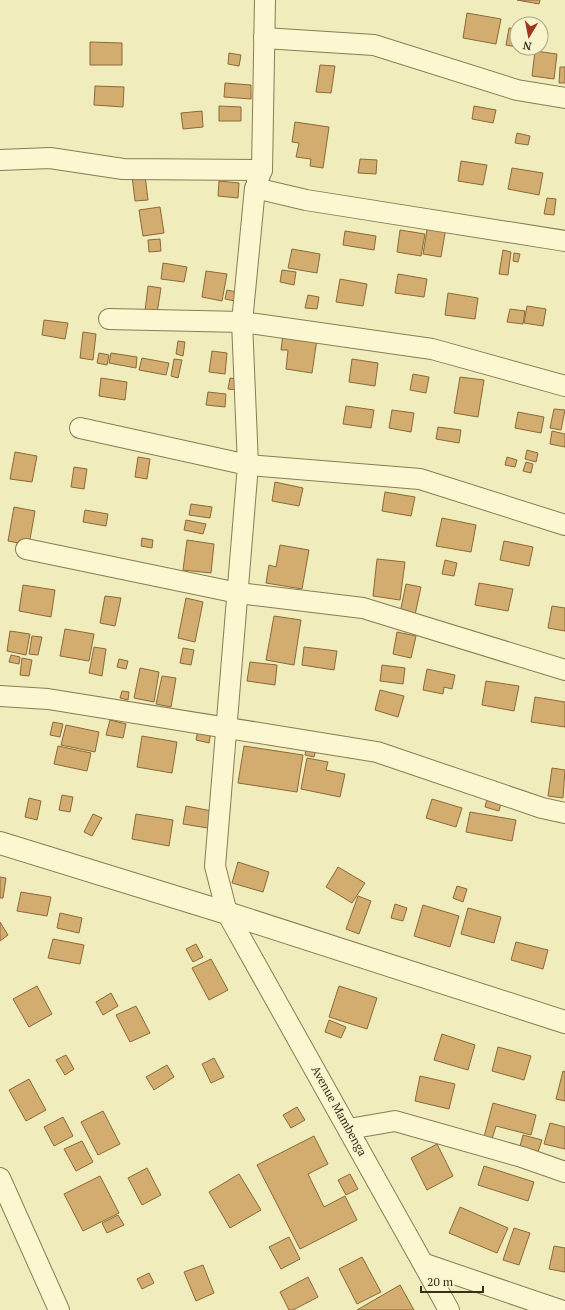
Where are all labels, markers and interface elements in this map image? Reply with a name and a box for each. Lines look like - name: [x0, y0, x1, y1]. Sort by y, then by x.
- north arrow: [509, 16, 549, 56]
- text: N: [521, 38, 533, 53]
- street label: Avenue Mambenga: [308, 1063, 371, 1159]
- scale bar: [421, 1268, 483, 1294]
- text: 20 m: [427, 1274, 454, 1289]

